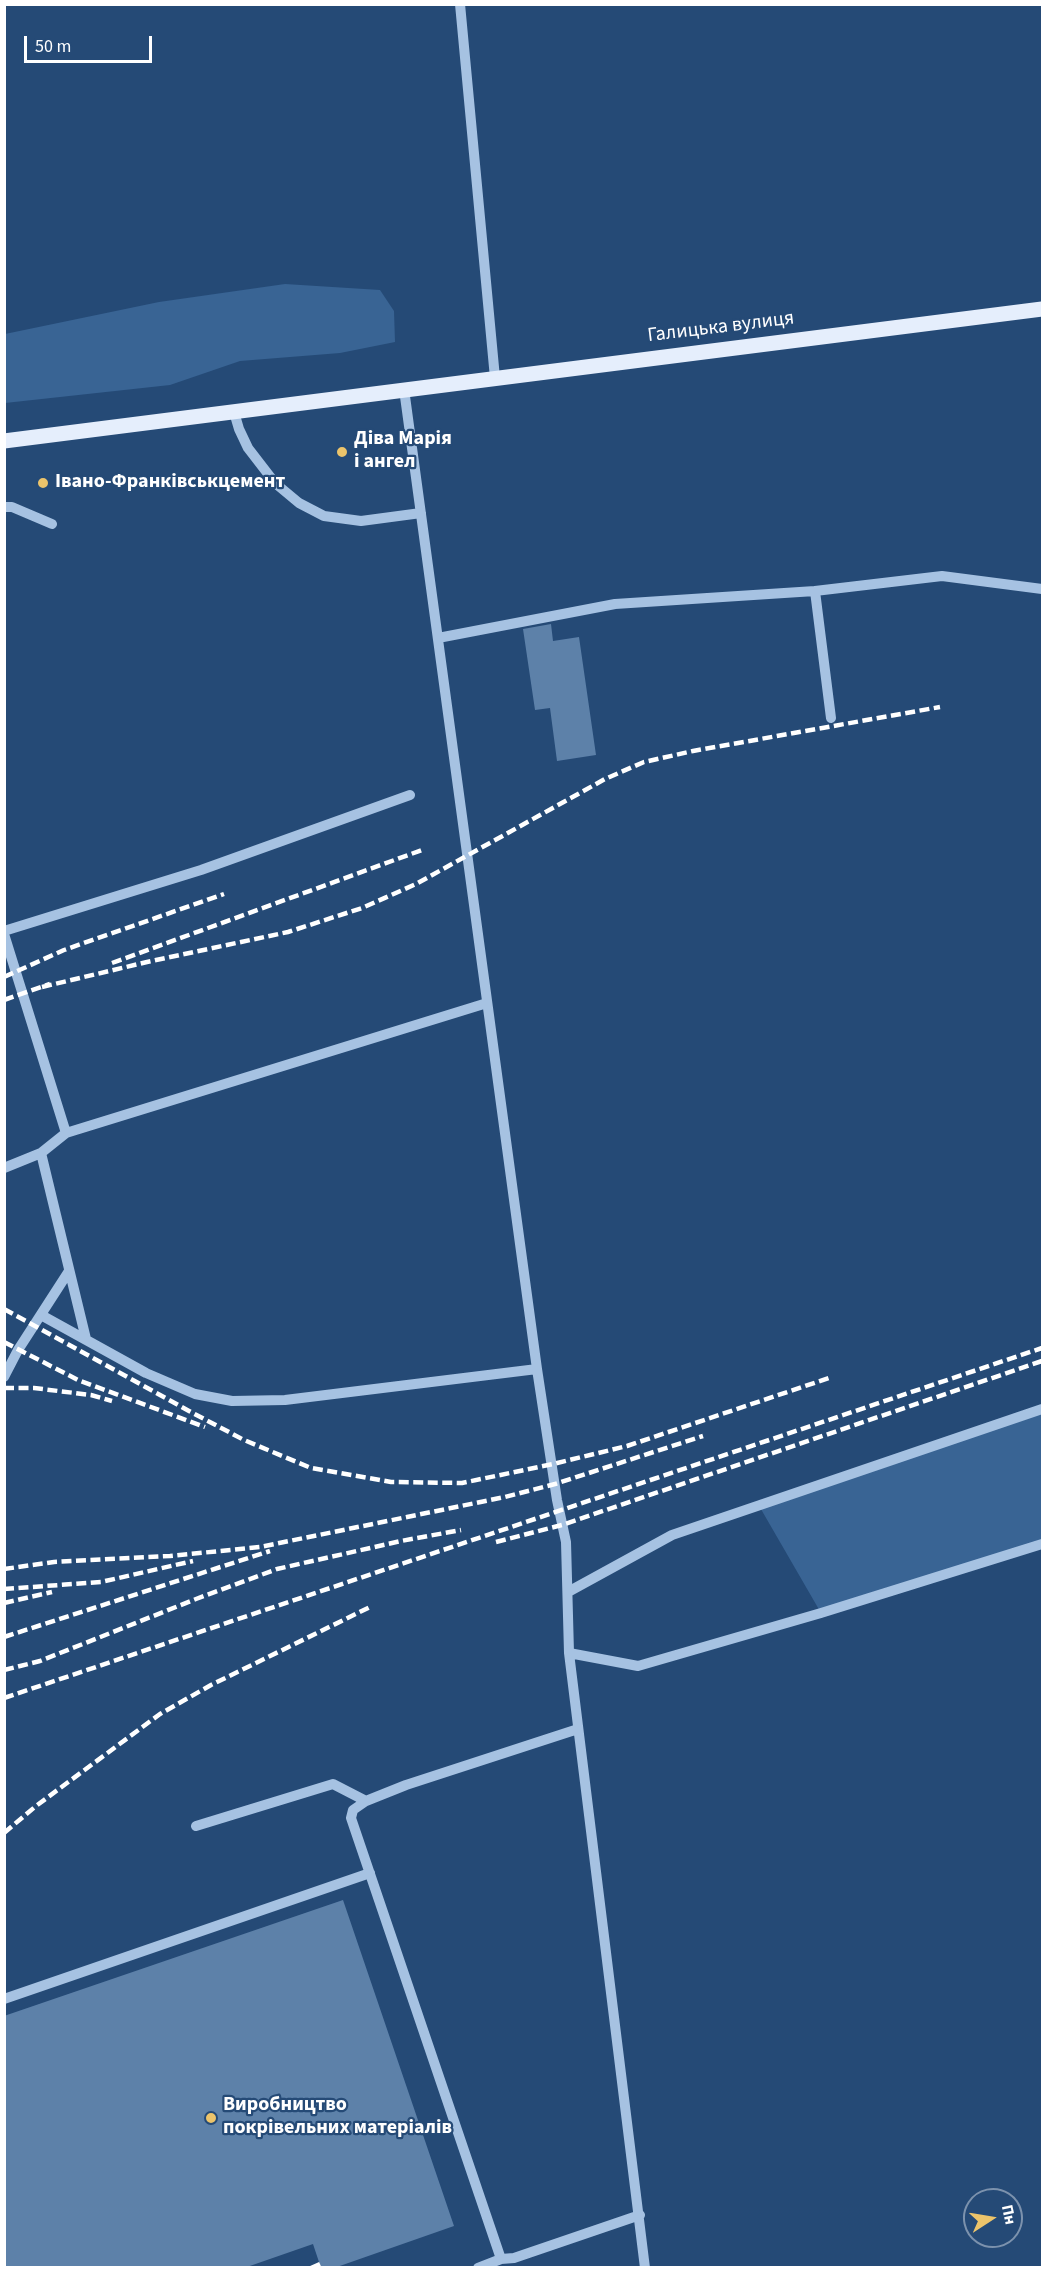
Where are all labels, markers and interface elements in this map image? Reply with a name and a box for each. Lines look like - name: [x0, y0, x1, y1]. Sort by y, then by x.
- scale bar: [27, 24, 154, 62]
- text: 50 m: [35, 34, 71, 59]
- street label: Галицька вулиця: [646, 307, 796, 349]
- place label: Діва Марія і ангел: [354, 428, 452, 475]
- marker: Діва Марія і ангел: [335, 445, 349, 459]
- place label: Івано-Франківськцемент: [55, 471, 285, 495]
- marker: Івано-Франківськцемент: [36, 476, 50, 490]
- place label: Виробництво покрівельних матеріалів: [223, 2094, 452, 2141]
- marker: Виробництво покрівельних матеріалів: [204, 2111, 218, 2125]
- north arrow: [963, 2188, 1023, 2248]
- text: Пн: [996, 2203, 1021, 2227]

